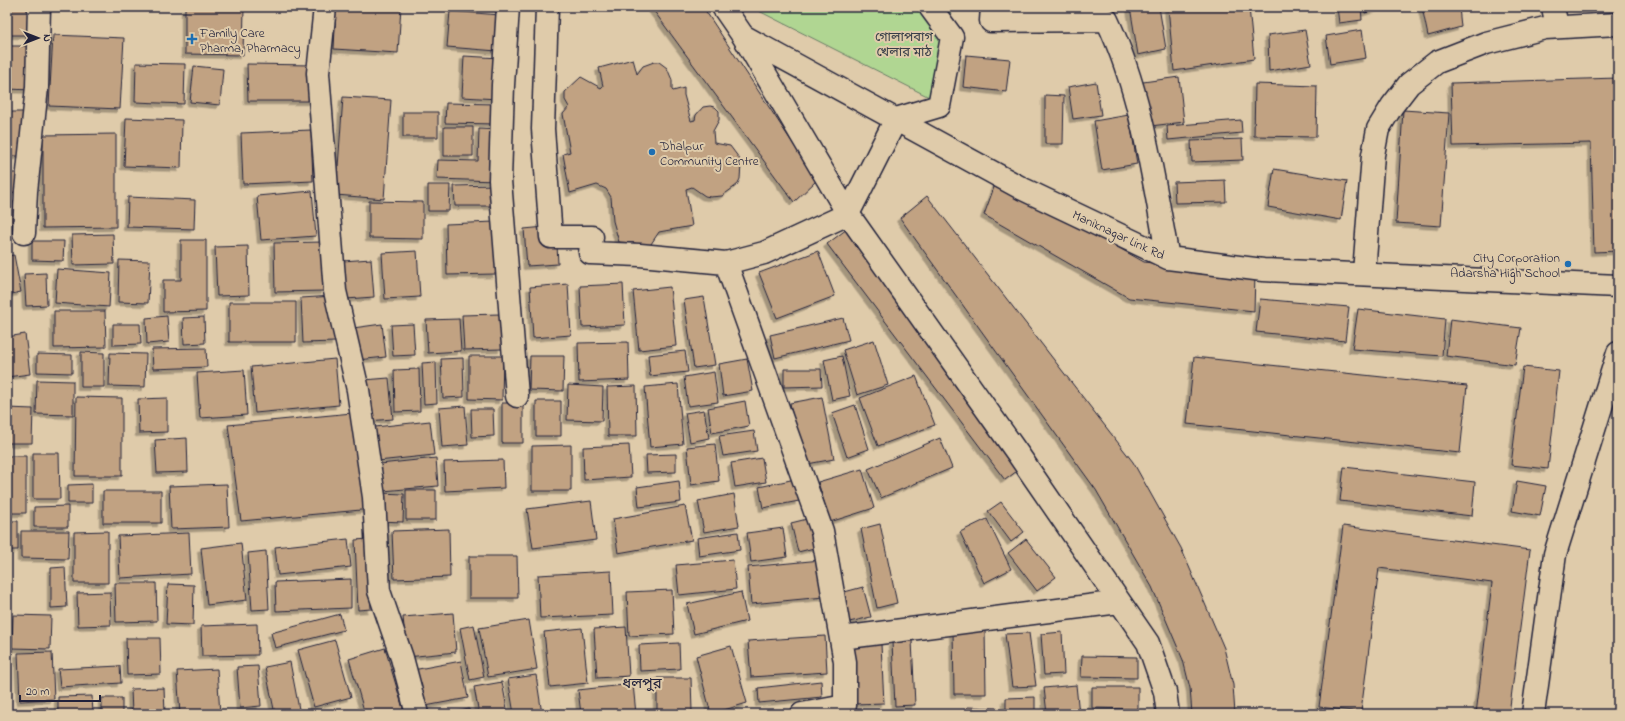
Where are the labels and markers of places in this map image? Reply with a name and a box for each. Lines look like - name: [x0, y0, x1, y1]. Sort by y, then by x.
- place label: Family Care Pharma, Pharmacy: [199, 24, 301, 59]
- marker: Family Care Pharma, Pharmacy: [187, 34, 197, 44]
- place label: Dhalpur Community Centre: [659, 137, 759, 172]
- marker: Dhalpur Community Centre: [647, 147, 657, 157]
- place label: City Corporation Adarsha High School: [1450, 249, 1560, 284]
- marker: City Corporation Adarsha High School: [1563, 259, 1573, 269]

